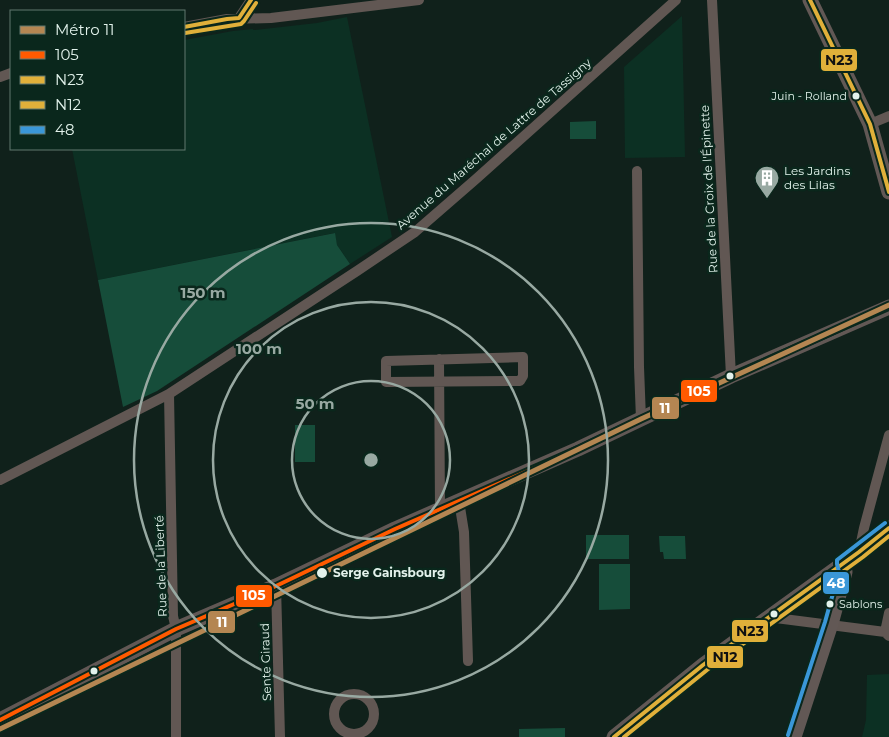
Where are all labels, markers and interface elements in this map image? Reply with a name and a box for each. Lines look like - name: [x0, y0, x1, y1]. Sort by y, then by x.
- legend: [10, 10, 185, 150]
- text: Métro 11: [55, 20, 114, 39]
- text: 105: [55, 45, 79, 64]
- line badge: N23: [820, 48, 858, 72]
- text: N23: [825, 51, 853, 69]
- street label: Avenue du Maréchal de Lattre de Tassigny: [393, 54, 595, 232]
- text: N23: [55, 70, 84, 89]
- place label: Juin - Rolland: [771, 89, 847, 103]
- marker: Juin - Rolland: [851, 91, 861, 101]
- text: N12: [55, 95, 81, 114]
- street label: Rue de la Croix de l'Épinette: [697, 105, 720, 273]
- text: 48: [55, 120, 75, 139]
- place label: Les Jardins des Lilas: [784, 163, 850, 192]
- building icon: Les Jardins des Lilas: [754, 165, 780, 199]
- text: 150 m: [181, 283, 225, 302]
- text: 100 m: [236, 339, 282, 358]
- unlabelled marker: [725, 371, 735, 381]
- line badge: 105: [680, 379, 718, 403]
- text: 105: [687, 382, 711, 400]
- text: 50 m: [295, 394, 335, 413]
- line badge: 11: [651, 396, 680, 420]
- text: 11: [660, 399, 670, 417]
- centre of rings: [362, 451, 380, 469]
- street label: Rue de la Liberté: [151, 515, 170, 617]
- place label: Serge Gainsbourg: [333, 565, 445, 580]
- marker: Serge Gainsbourg: [315, 566, 329, 580]
- line badge: 48: [822, 571, 850, 595]
- text: 48: [826, 574, 846, 592]
- line badge: 105: [235, 584, 273, 608]
- text: 105: [242, 586, 266, 604]
- place label: Sablons: [839, 597, 883, 611]
- marker: Sablons: [825, 599, 835, 609]
- unlabelled marker: [769, 609, 779, 619]
- line badge: 11: [207, 610, 236, 634]
- text: 11: [217, 613, 227, 631]
- line badge: N23: [731, 619, 769, 643]
- text: N23: [736, 622, 764, 640]
- street label: Sente Giraud: [257, 623, 274, 701]
- line badge: N12: [706, 645, 744, 669]
- text: N12: [712, 648, 738, 666]
- unlabelled marker: [89, 666, 99, 676]

